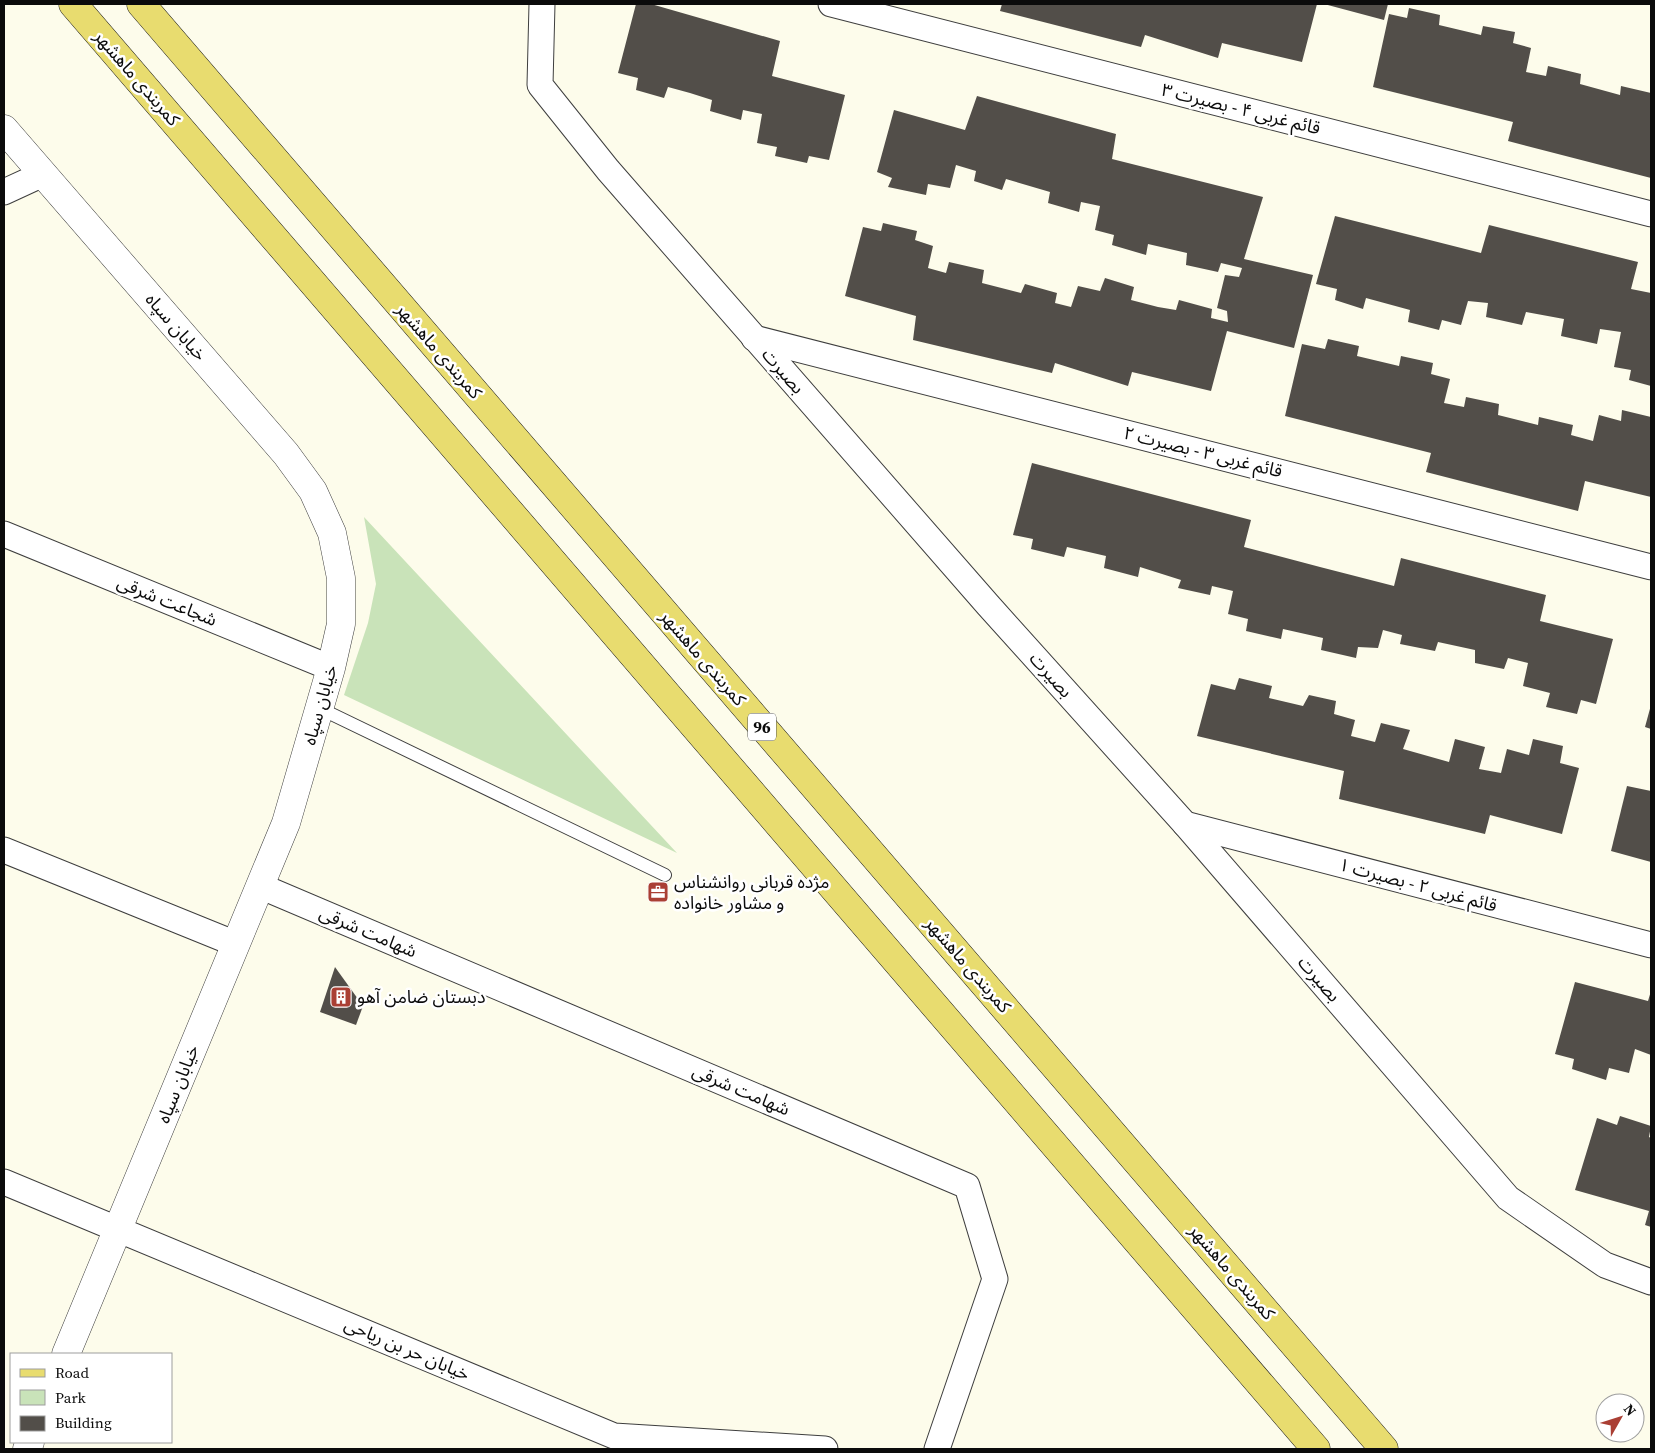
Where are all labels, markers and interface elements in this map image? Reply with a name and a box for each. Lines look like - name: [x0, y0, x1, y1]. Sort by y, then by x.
- street label: کمربندی ماهشهر: [88, 24, 186, 131]
- street label: قائم غربی ۴ - بصیرت ۳: [1159, 77, 1323, 141]
- street label: خیابان سپاه: [140, 287, 213, 366]
- street label: کمربندی ماهشهر: [390, 297, 488, 404]
- street label: بصیرت: [756, 342, 810, 399]
- street label: قائم غربی ۳ - بصیرت ۲: [1121, 420, 1285, 484]
- street label: شجاعت شرقی: [113, 569, 221, 632]
- street label: کمربندی ماهشهر: [654, 604, 752, 711]
- street label: بصیرت: [1024, 646, 1079, 703]
- street label: خیابان سپاه: [296, 662, 343, 748]
- road number: 96: [748, 714, 776, 740]
- street label: قائم غربی ۲ - بصیرت ۱: [1336, 851, 1500, 919]
- place label: مژده قربانی روانشناس و مشاور خانواده: [674, 869, 829, 915]
- office icon: مژده قربانی روانشناس و مشاور خانواده: [646, 880, 670, 904]
- street label: شهامت شرقی: [316, 900, 421, 963]
- street label: کمربندی ماهشهر: [919, 911, 1017, 1018]
- street label: بصیرت: [1292, 950, 1346, 1007]
- place label: دبستان ضامن آهو: [357, 984, 486, 1009]
- building icon: دبستان ضامن آهو: [329, 985, 353, 1009]
- street label: خیابان سپاه: [150, 1041, 205, 1127]
- street label: شهامت شرقی: [689, 1058, 794, 1121]
- street label: کمربندی ماهشهر: [1183, 1218, 1281, 1325]
- street label: خیابان حر بن ریاحی: [341, 1311, 474, 1386]
- legend: [10, 1353, 172, 1443]
- text: Road: [55, 1362, 89, 1383]
- text: Park: [55, 1387, 87, 1408]
- north arrow: [1595, 1393, 1645, 1443]
- text: N: [1619, 1400, 1641, 1420]
- text: Building: [55, 1412, 112, 1433]

